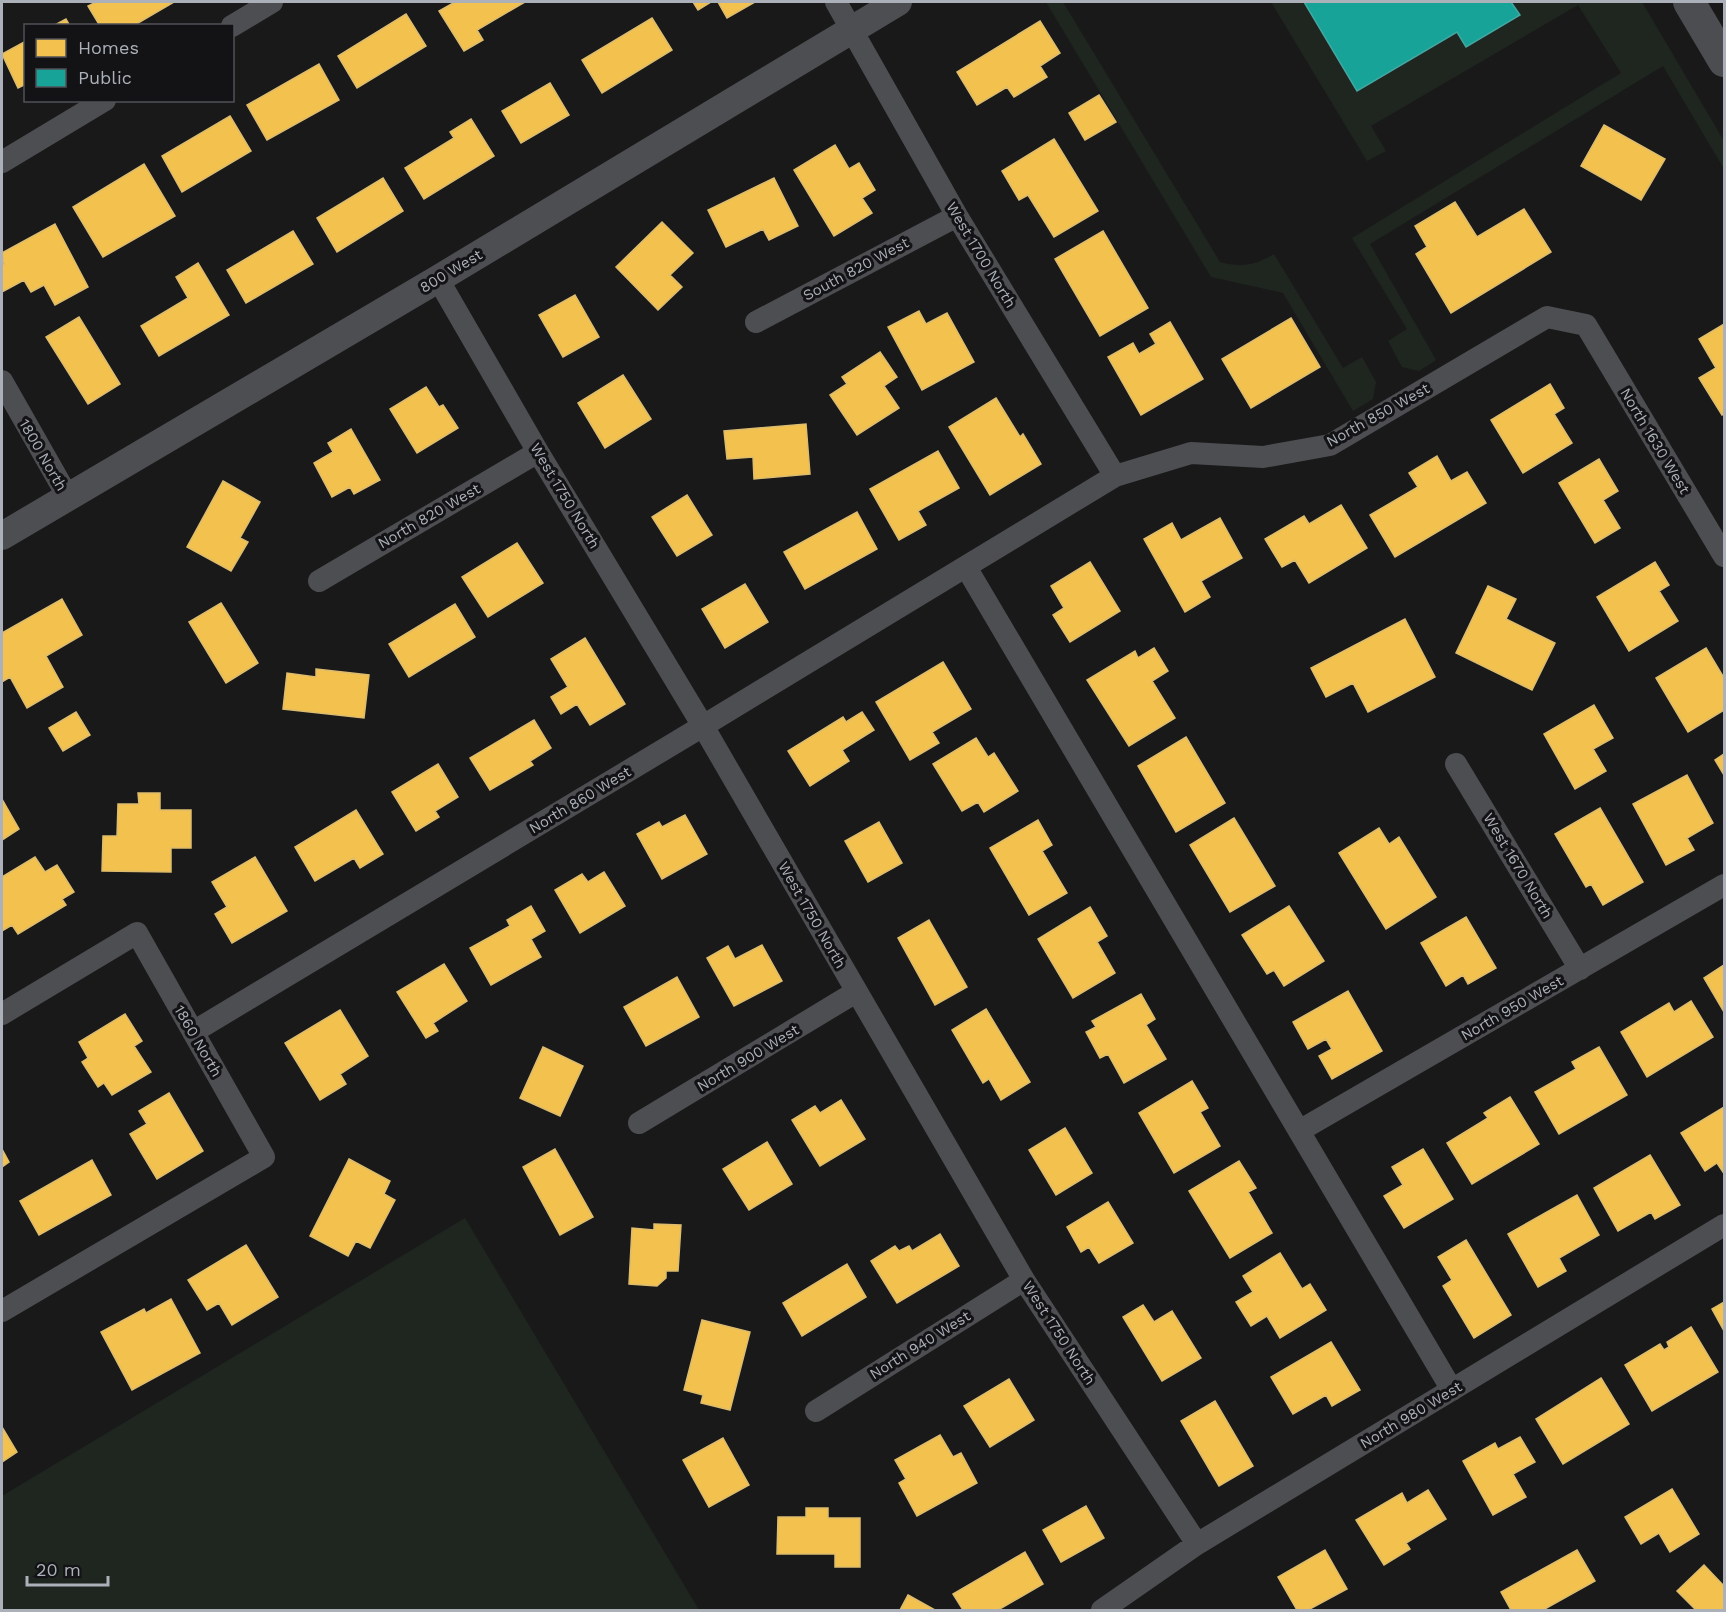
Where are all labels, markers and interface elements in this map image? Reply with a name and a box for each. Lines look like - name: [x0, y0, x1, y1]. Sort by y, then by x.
- legend: [24, 24, 234, 102]
- text: Homes: [78, 37, 139, 58]
- text: Public: [78, 67, 132, 88]
- street label: West 1700 North: [942, 199, 1020, 311]
- street label: South 820 West: [800, 233, 913, 305]
- street label: 800 West: [417, 245, 486, 297]
- street label: North 850 West: [1323, 379, 1433, 451]
- street label: North 1630 West: [1616, 385, 1694, 498]
- street label: 1800 North: [15, 416, 71, 494]
- street label: West 1750 North: [526, 440, 604, 552]
- street label: North 820 West: [375, 479, 484, 553]
- street label: North 860 West: [526, 762, 635, 837]
- street label: West 1670 North: [1479, 810, 1557, 922]
- street label: West 1750 North: [774, 858, 850, 972]
- street label: North 950 West: [1458, 971, 1567, 1045]
- street label: 1860 North: [170, 1002, 226, 1080]
- street label: North 900 West: [694, 1020, 803, 1096]
- street label: West 1750 North: [1019, 1278, 1099, 1388]
- street label: North 940 West: [866, 1306, 974, 1383]
- street label: North 980 West: [1357, 1377, 1466, 1452]
- scale bar: [27, 1549, 108, 1587]
- text: 20 m: [36, 1559, 81, 1580]

